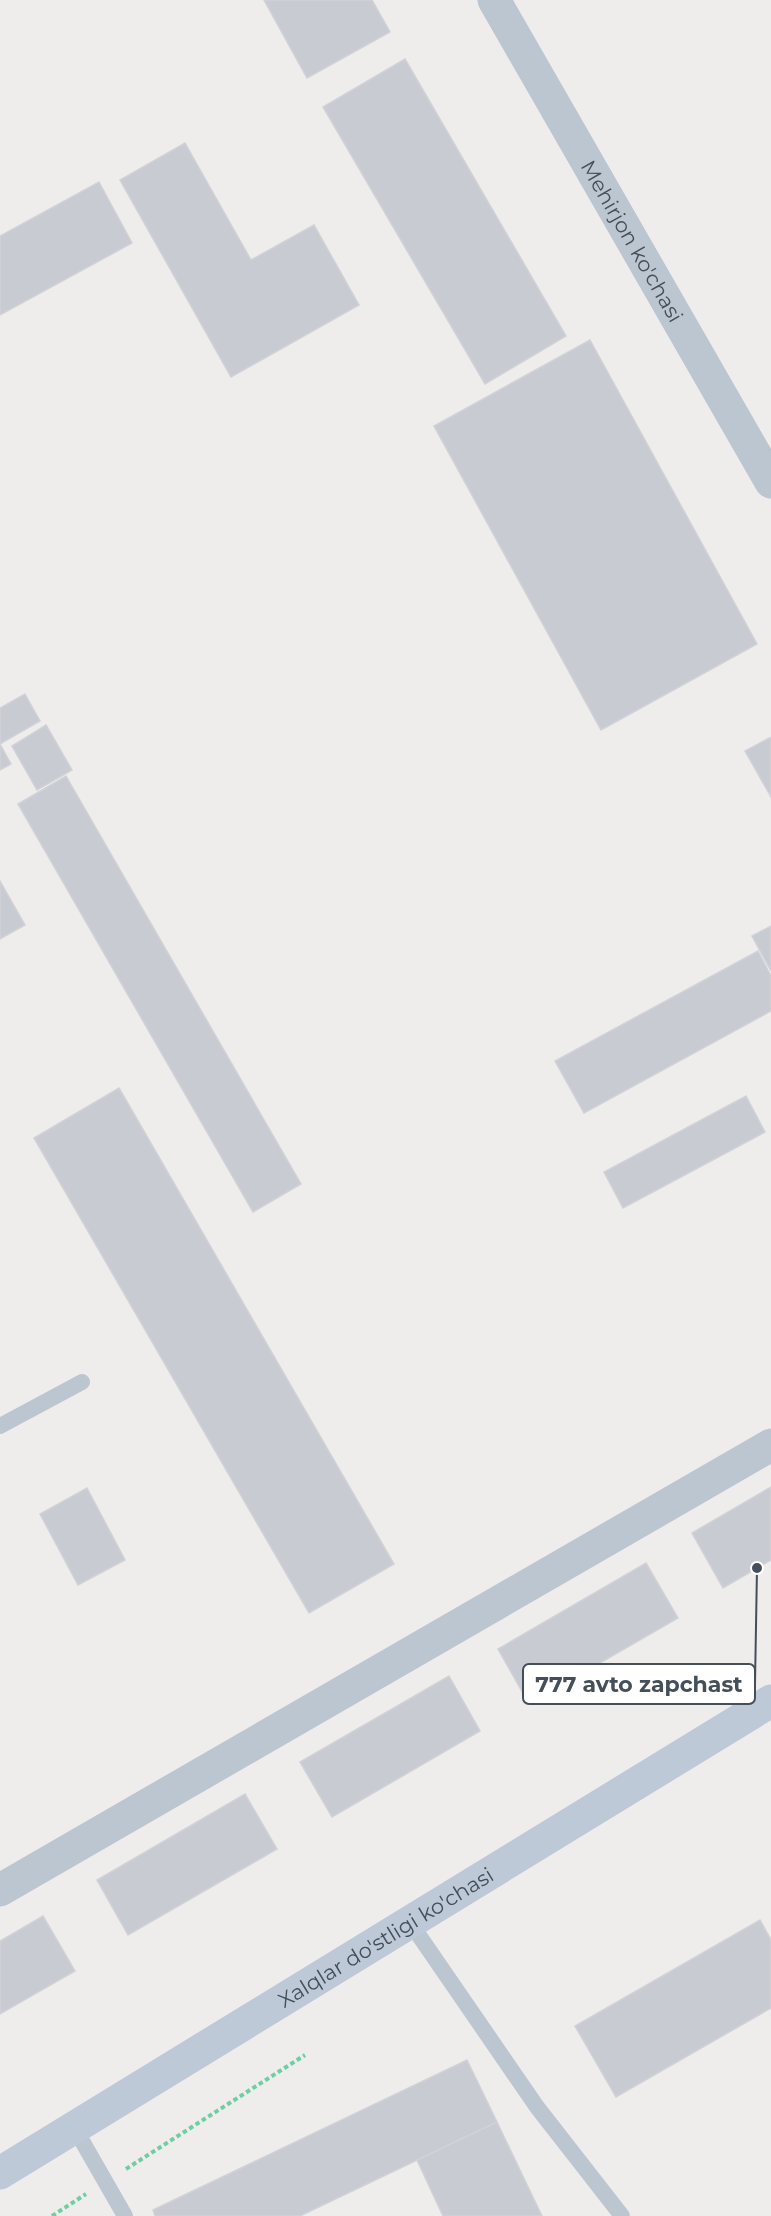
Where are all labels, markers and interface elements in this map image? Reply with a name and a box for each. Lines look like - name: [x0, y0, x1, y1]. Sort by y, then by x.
- street label: Mehirjon ko'chasi: [576, 156, 689, 326]
- callout: 777 avto zapchast: [523, 1664, 755, 1704]
- text: 777 avto zapchast: [535, 1671, 743, 1698]
- street label: Xalqlar do'stligi ko'chasi: [273, 1862, 498, 2012]

